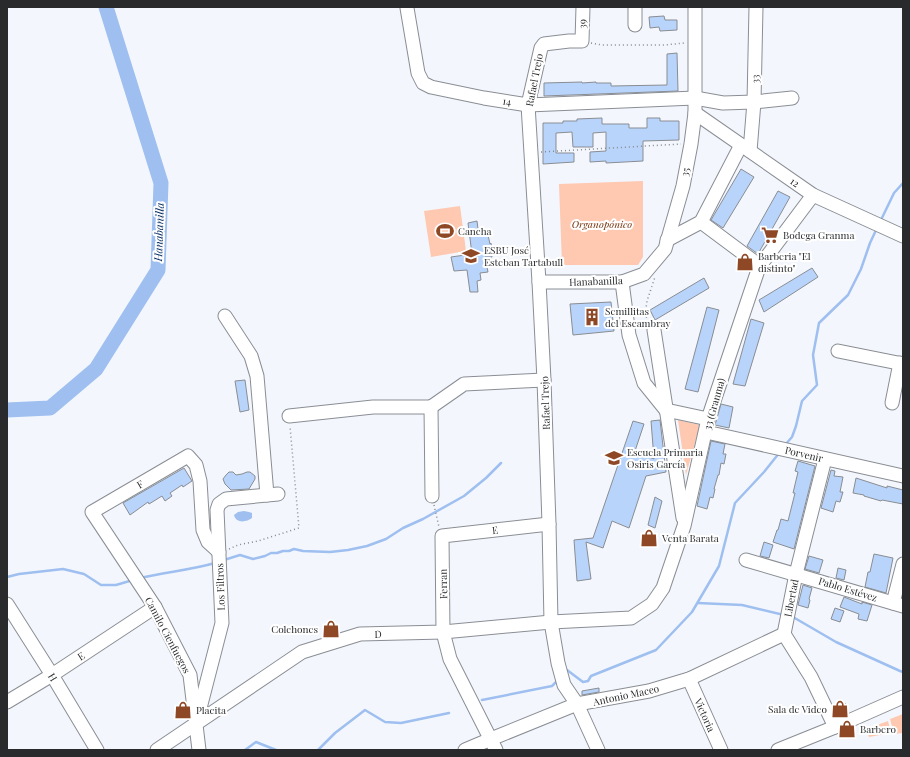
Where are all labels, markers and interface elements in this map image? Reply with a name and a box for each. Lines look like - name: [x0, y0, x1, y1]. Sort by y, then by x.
- street label: 39: [575, 19, 589, 29]
- street label: Rafael Trejo: [522, 52, 546, 108]
- street label: 33: [748, 74, 762, 84]
- street label: 14: [502, 93, 512, 109]
- street label: 35: [677, 166, 693, 178]
- street label: 12: [788, 174, 803, 190]
- water label: Hanabanilla: [150, 202, 167, 263]
- park label: Organopónico: [572, 217, 632, 231]
- sports icon: Cancha: [435, 221, 455, 241]
- place label: Cancha: [458, 224, 492, 238]
- supermarket icon: Bodega Granma: [760, 225, 780, 245]
- place label: Bodega Granma: [783, 228, 854, 242]
- place label: ESBU José Esteban Tartabull: [484, 243, 563, 269]
- school or university icon: ESBU José Esteban Tartabull: [461, 246, 481, 266]
- place label: Barberia "El distinto": [758, 249, 811, 275]
- shop icon: Barberia "El distinto": [735, 252, 755, 272]
- street label: Hanabanilla: [569, 273, 623, 289]
- place label: Semillitas del Escambray: [605, 304, 671, 330]
- building icon: Semillitas del Escambray: [582, 307, 602, 327]
- street label: Rafael Trejo: [537, 375, 553, 430]
- street label: 33 (Granma): [700, 376, 728, 432]
- street label: Porvenir: [783, 443, 825, 465]
- place label: Escuela Primaria Osiris García: [627, 445, 703, 471]
- school or university icon: Escuela Primaria Osiris García: [604, 448, 624, 468]
- street label: F: [134, 476, 146, 491]
- street label: E: [491, 523, 499, 537]
- shop icon: Venta Barata: [639, 528, 659, 548]
- place label: Venta Barata: [661, 531, 719, 545]
- street label: Los Filtros: [212, 563, 228, 611]
- street label: Ferran: [436, 569, 450, 599]
- street label: Pablo Estévez: [817, 573, 879, 605]
- street label: Libertad: [780, 578, 802, 618]
- street label: Camilo Cienfuegos: [142, 594, 194, 676]
- shop icon: Colchones: [321, 619, 341, 639]
- place label: Colchones: [271, 622, 318, 636]
- street label: D: [374, 627, 382, 641]
- street label: E: [75, 648, 87, 664]
- street label: H: [45, 670, 61, 684]
- street label: Antonio Maceo: [591, 681, 661, 709]
- street label: Victoria: [691, 695, 719, 734]
- shop icon: Sala de Video: [830, 699, 850, 719]
- shop icon: Placita: [173, 700, 193, 720]
- place label: Sala de Video: [768, 702, 828, 716]
- place label: Placita: [196, 703, 226, 717]
- shop icon: Barbero: [837, 719, 857, 739]
- place label: Barbero: [860, 722, 896, 736]

